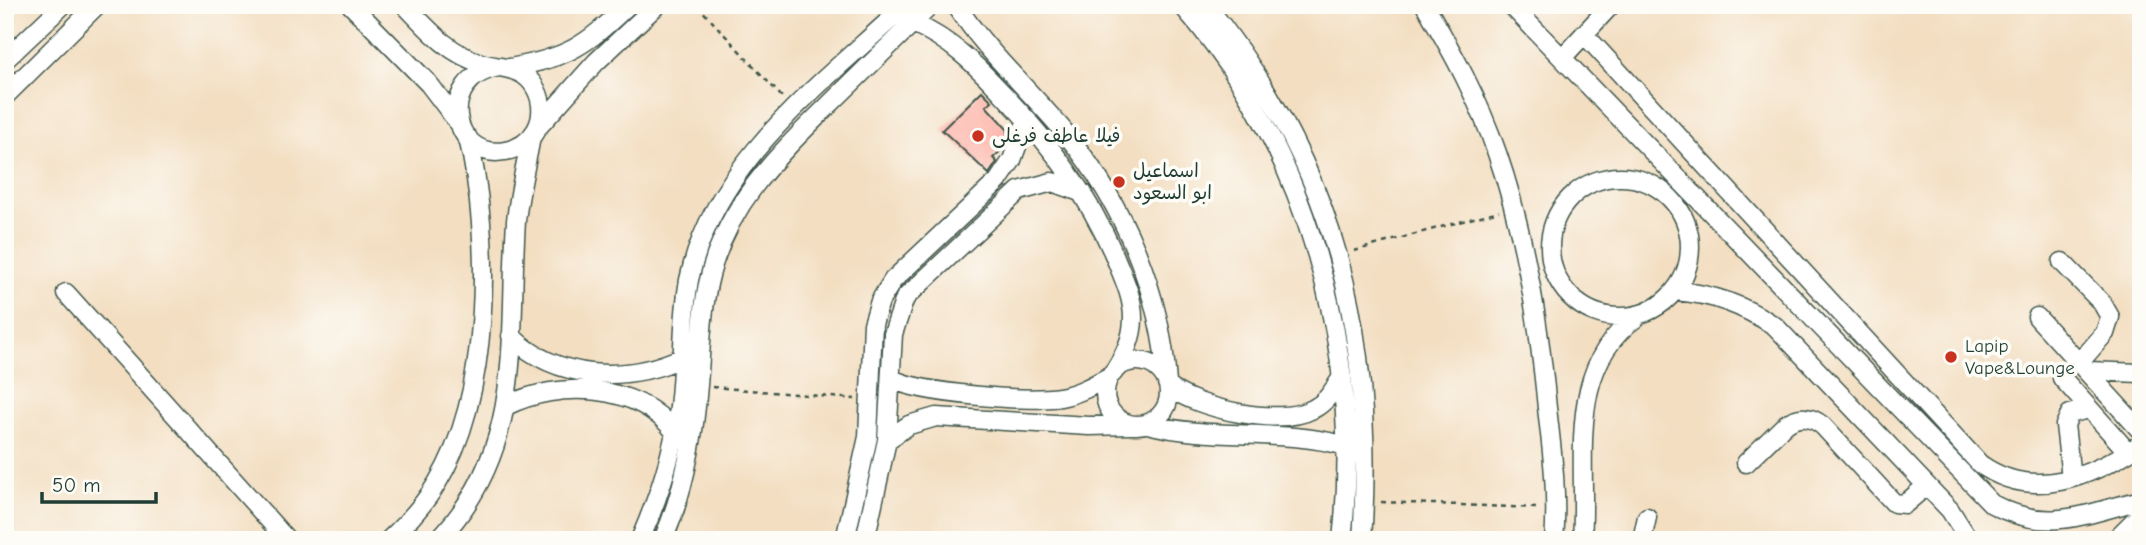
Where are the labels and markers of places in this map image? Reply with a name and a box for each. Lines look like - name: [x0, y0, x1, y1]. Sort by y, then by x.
- place label: فيلا عاطف فرغلى: [992, 125, 1120, 148]
- marker: فيلا عاطف فرغلى: [970, 128, 986, 144]
- place label: اسماعيل ابو السعود: [1133, 160, 1212, 205]
- marker: اسماعيل ابو السعود: [1111, 174, 1127, 190]
- place label: Lapip Vape&Lounge: [1965, 335, 2075, 379]
- marker: Lapip Vape&Lounge: [1943, 349, 1959, 365]

